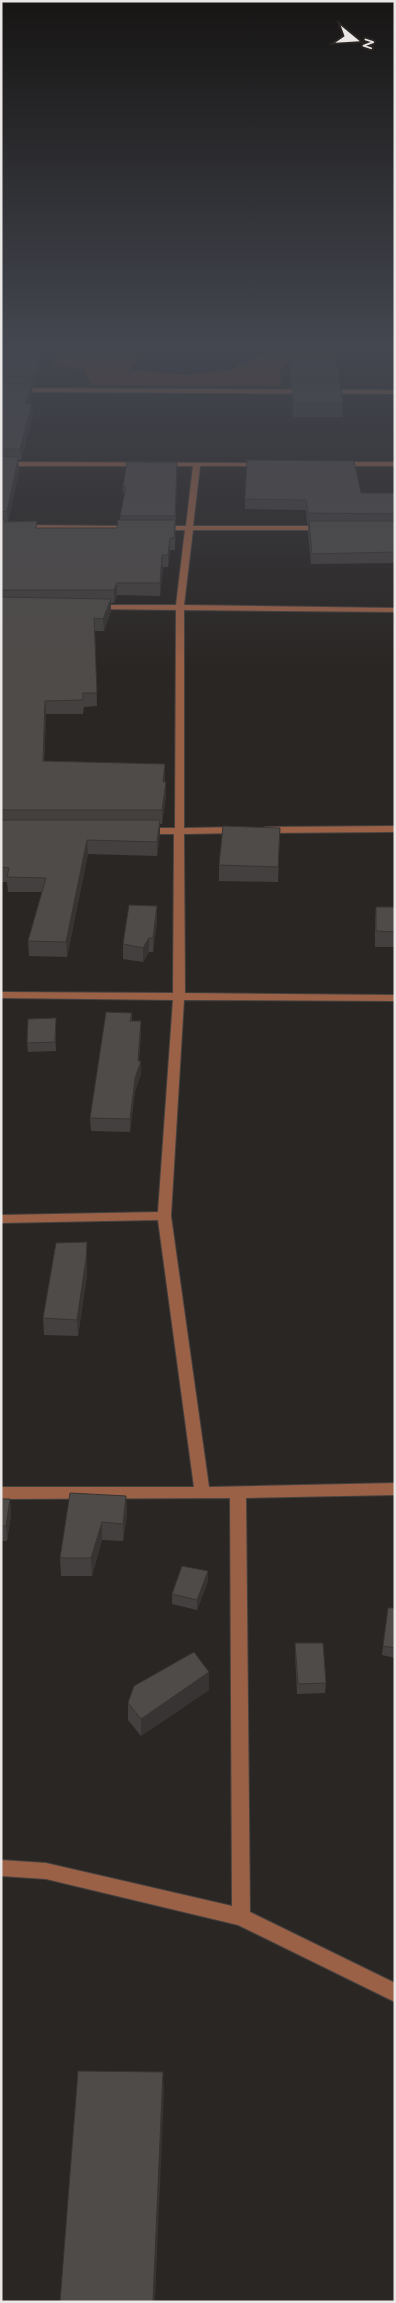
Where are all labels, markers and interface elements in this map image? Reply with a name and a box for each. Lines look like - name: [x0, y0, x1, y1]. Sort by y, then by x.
- north arrow: [331, 15, 381, 65]
- text: N: [358, 36, 379, 52]

